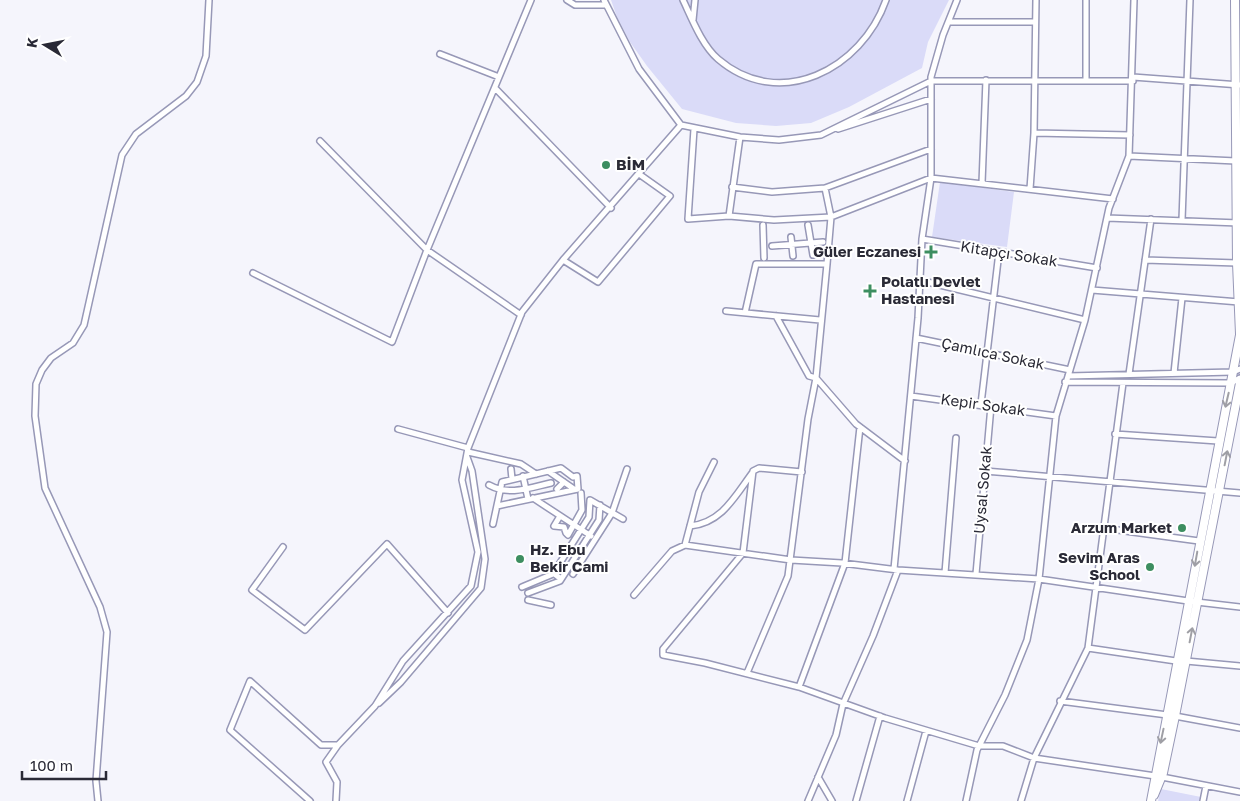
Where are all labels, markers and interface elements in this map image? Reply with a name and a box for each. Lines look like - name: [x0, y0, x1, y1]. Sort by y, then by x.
- north arrow: [20, 20, 70, 70]
- text: K: [22, 36, 41, 49]
- place label: BİM: [616, 155, 645, 173]
- marker: BİM: [600, 159, 612, 171]
- street label: Kitapçı Sokak: [959, 236, 1059, 270]
- place label: Güler Eczanesi: [813, 242, 921, 260]
- marker: Güler Eczanesi: [925, 246, 937, 258]
- place label: Polatlı Devlet Hastanesi: [881, 272, 981, 307]
- marker: Polatlı Devlet Hastanesi: [863, 284, 877, 298]
- street label: Çamlıca Sokak: [940, 333, 1047, 373]
- street label: Kepir Sokak: [940, 389, 1027, 419]
- one-way arrow: [1222, 391, 1231, 407]
- street label: Uysal Sokak: [969, 445, 995, 535]
- one-way arrow: [1222, 451, 1231, 467]
- place label: Arzum Market: [1071, 518, 1172, 536]
- marker: Arzum Market: [1176, 522, 1188, 534]
- place label: Hz. Ebu Bekir Cami: [530, 540, 608, 575]
- place label: Sevim Aras School: [1058, 548, 1140, 583]
- one-way arrow: [1191, 551, 1200, 567]
- marker: Hz. Ebu Bekir Cami: [514, 553, 526, 565]
- marker: Sevim Aras School: [1144, 561, 1156, 573]
- one-way arrow: [1186, 627, 1196, 643]
- one-way arrow: [1157, 728, 1167, 744]
- scale bar: [22, 748, 106, 780]
- text: 100 m: [30, 756, 73, 774]

